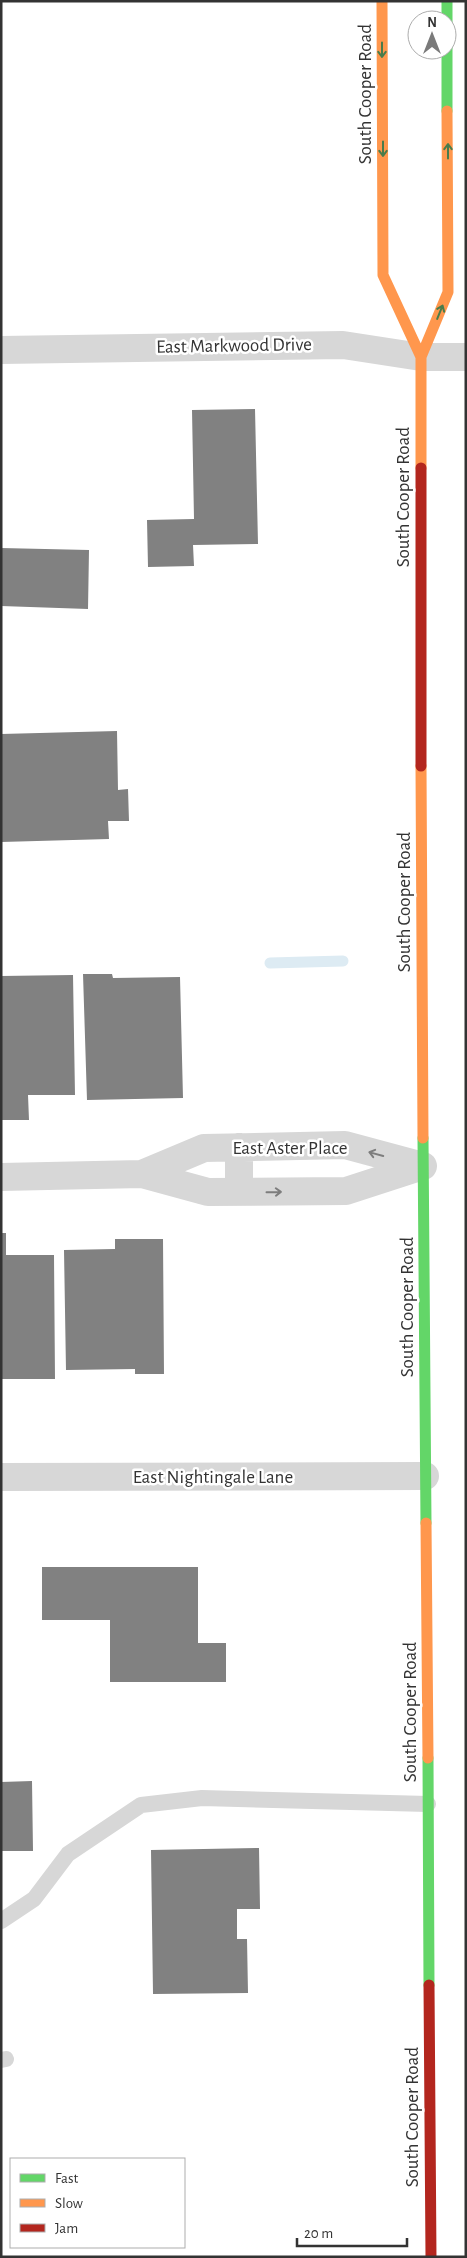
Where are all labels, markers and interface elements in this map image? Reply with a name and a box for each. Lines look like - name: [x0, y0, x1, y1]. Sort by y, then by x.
- north arrow: [407, 10, 457, 60]
- text: N: [427, 16, 437, 30]
- street label: South Cooper Road: [356, 24, 375, 164]
- one-way arrow: [377, 42, 387, 58]
- one-way arrow: [378, 140, 388, 156]
- one-way arrow: [443, 143, 452, 159]
- one-way arrow: [435, 305, 445, 320]
- street label: East Markwood Drive: [156, 335, 312, 357]
- street label: South Cooper Road: [394, 427, 413, 567]
- street label: South Cooper Road: [395, 832, 414, 972]
- street label: East Aster Place: [232, 1139, 348, 1158]
- one-way arrow: [369, 1148, 385, 1158]
- one-way arrow: [266, 1187, 282, 1196]
- street label: South Cooper Road: [398, 1237, 417, 1377]
- street label: East Nightingale Lane: [133, 1468, 293, 1487]
- street label: South Cooper Road: [401, 1642, 420, 1782]
- street label: South Cooper Road: [403, 2047, 422, 2187]
- legend: [10, 2158, 185, 2248]
- text: Fast: [55, 2171, 79, 2186]
- text: Slow: [55, 2196, 83, 2211]
- scale bar: [297, 2216, 407, 2248]
- text: Jam: [55, 2221, 78, 2236]
- text: 20 m: [304, 2226, 333, 2241]

